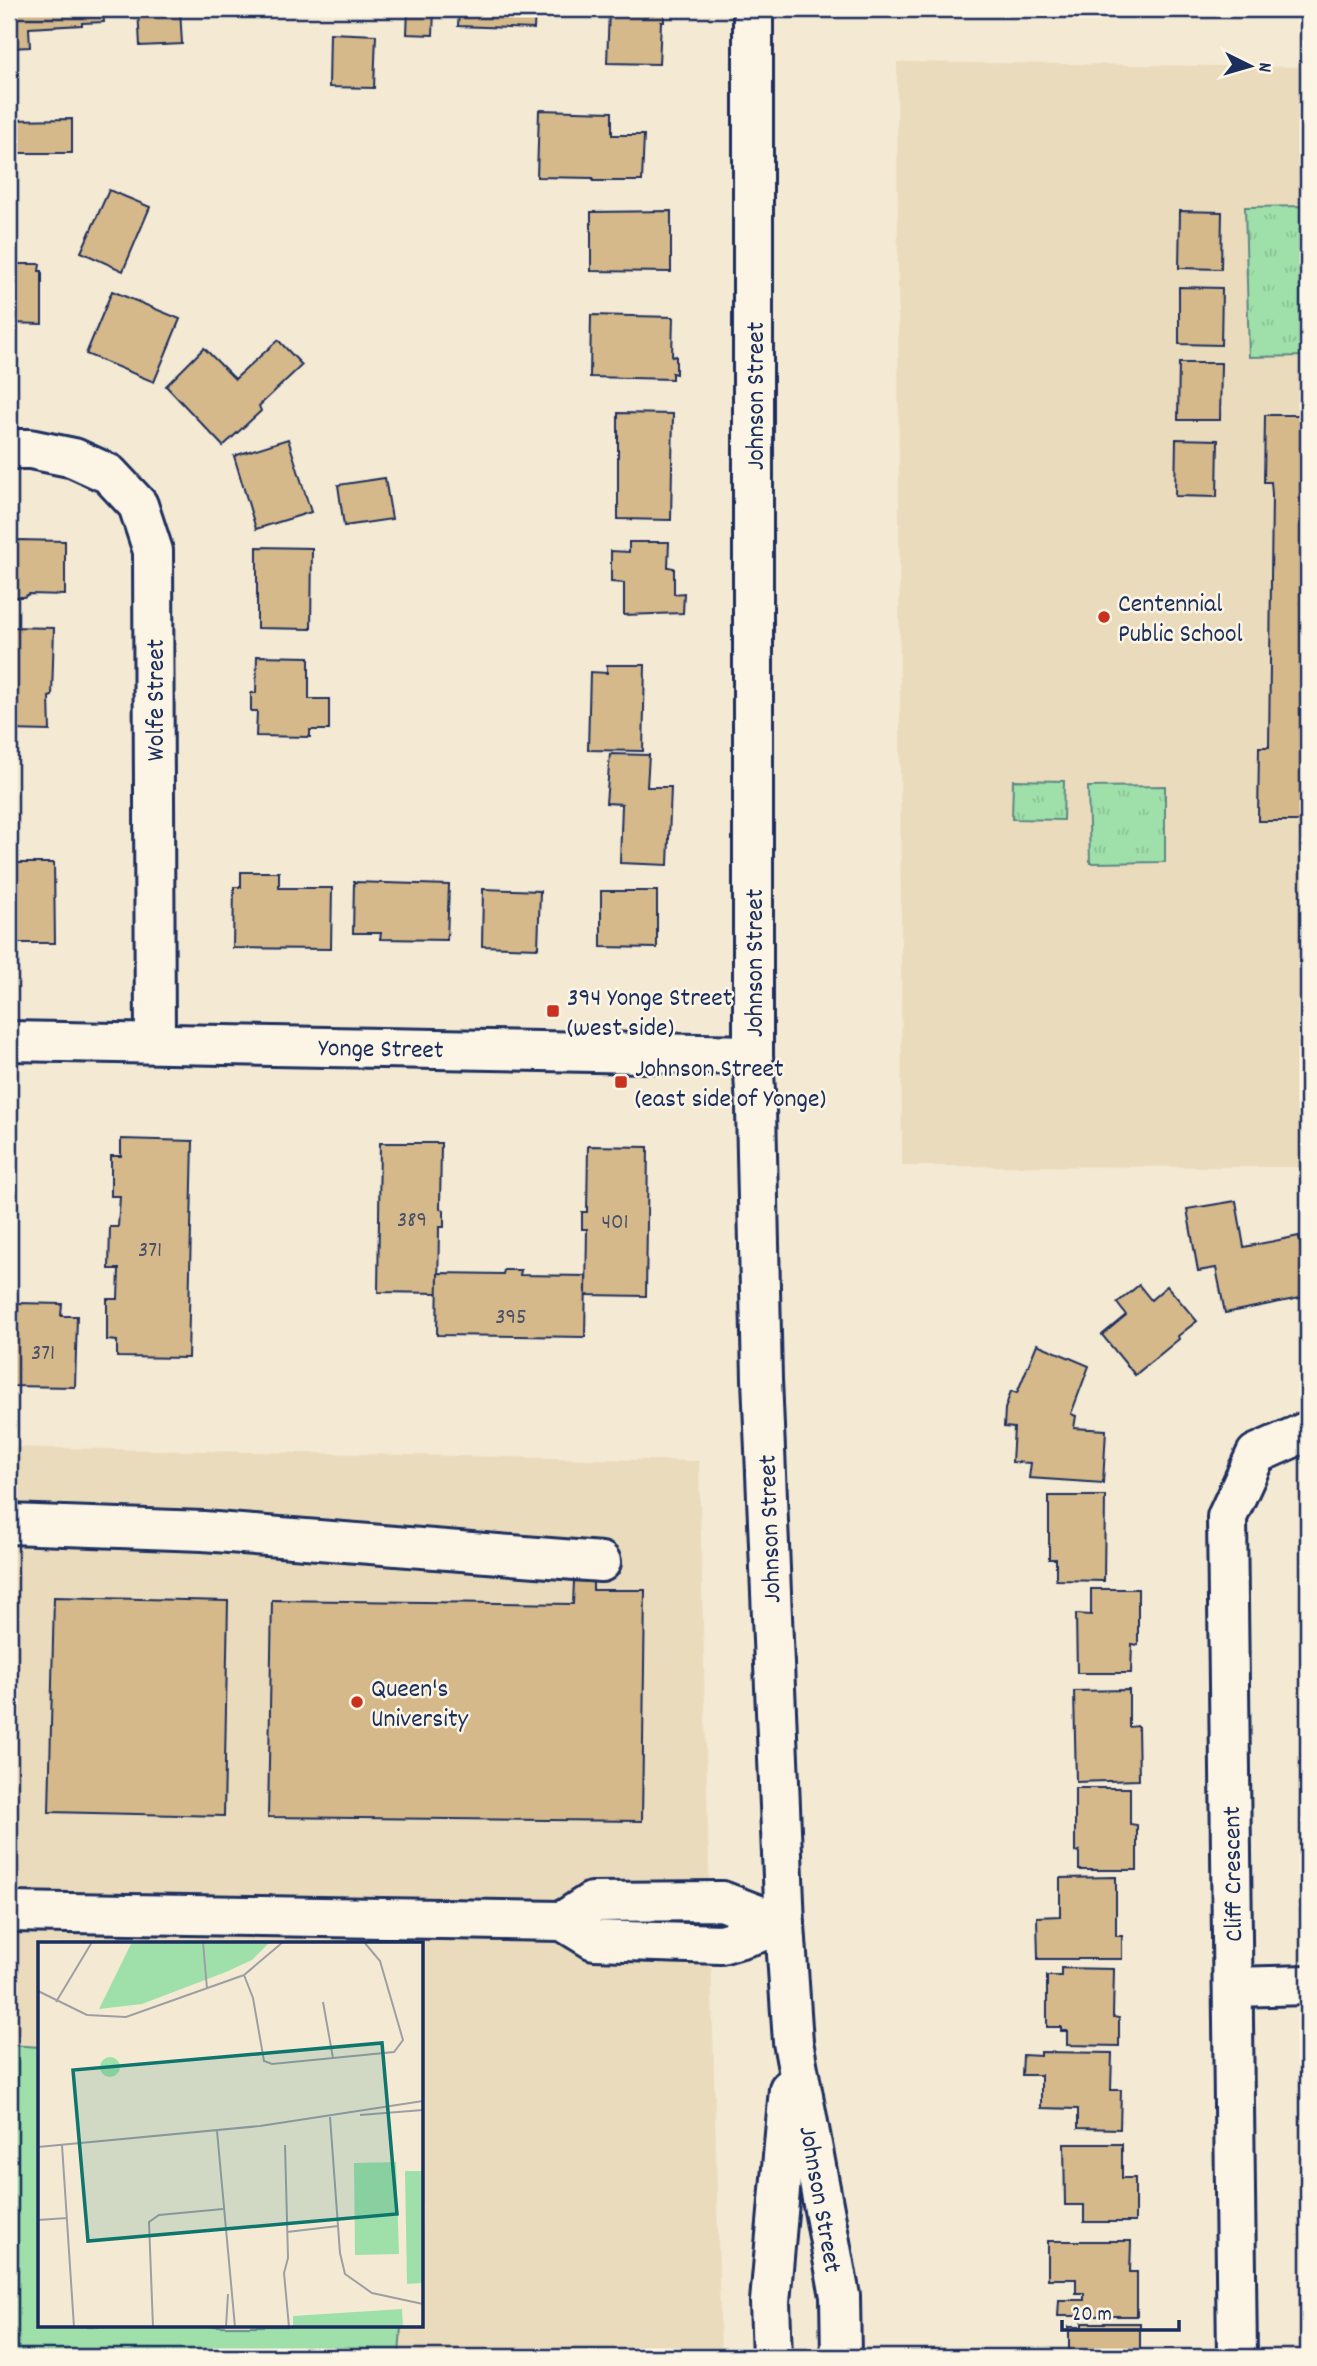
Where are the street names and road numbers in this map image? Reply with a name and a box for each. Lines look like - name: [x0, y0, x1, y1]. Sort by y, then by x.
- street label: Johnson Street: [739, 321, 776, 470]
- street label: Wolfe Street: [139, 638, 176, 761]
- street label: Johnson Street: [738, 888, 775, 1037]
- street label: Yonge Street: [318, 1031, 444, 1070]
- street label: Johnson Street: [750, 1454, 793, 1604]
- street label: Cliff Crescent: [1215, 1805, 1254, 1942]
- street label: Johnson Street: [787, 2123, 850, 2276]

